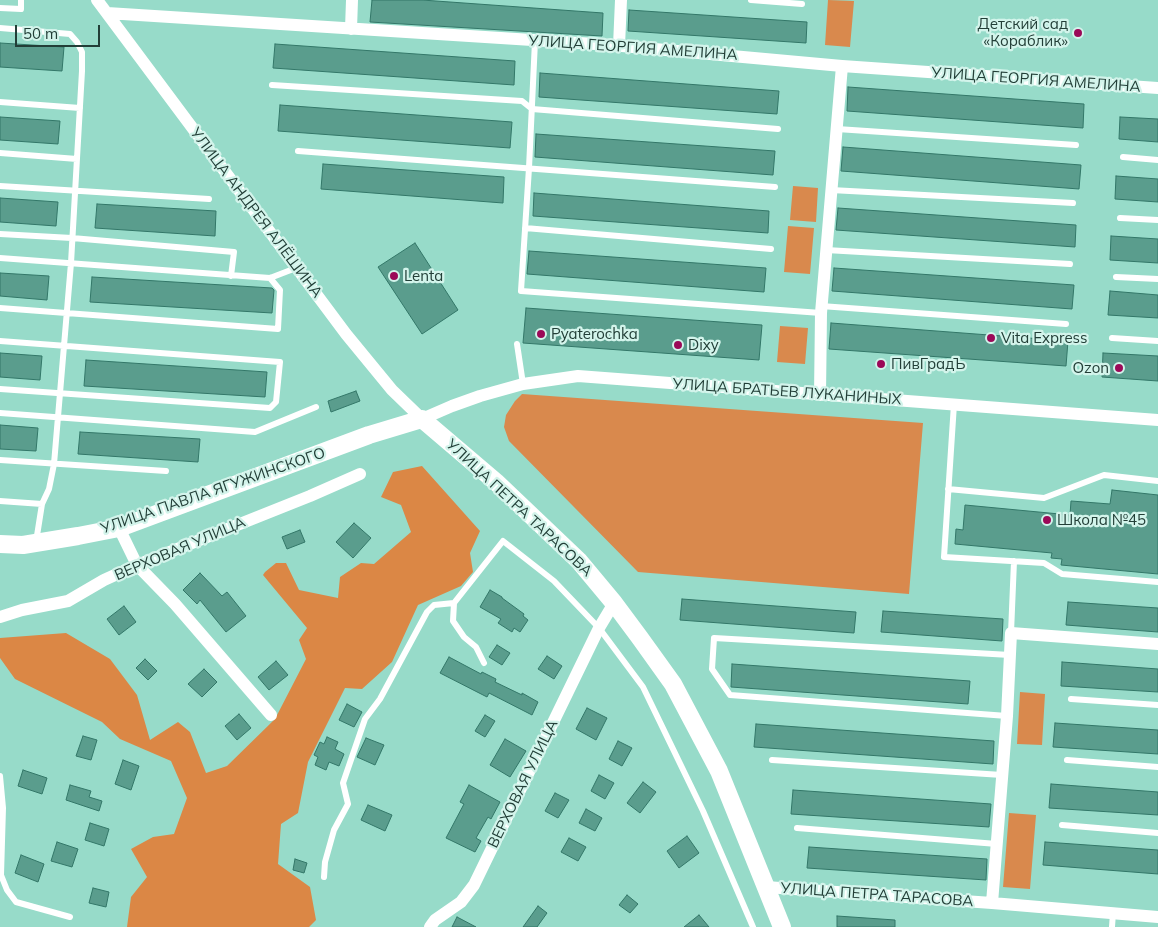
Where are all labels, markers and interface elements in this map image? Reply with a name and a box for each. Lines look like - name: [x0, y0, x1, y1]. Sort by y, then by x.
- scale bar: [18, 15, 102, 47]
- place label: Детский сад «Кораблик»: [978, 15, 1068, 50]
- text: 50 m: [23, 24, 58, 43]
- marker: Детский сад «Кораблик»: [1072, 27, 1084, 39]
- street label: УЛИЦА ГЕОРГИЯ АМЕЛИНА: [528, 32, 738, 64]
- street label: УЛИЦА ГЕОРГИЯ АМЕЛИНА: [931, 64, 1141, 96]
- street label: УЛИЦА АНДРЕЯ АЛЁШИНА: [186, 124, 326, 302]
- place label: Lenta: [404, 267, 443, 285]
- marker: Lenta: [388, 270, 400, 282]
- place label: Pyaterochka: [551, 325, 638, 343]
- marker: Pyaterochka: [535, 328, 547, 340]
- place label: Vita Express: [1001, 329, 1087, 347]
- marker: Vita Express: [985, 332, 997, 344]
- place label: Dixy: [688, 336, 719, 354]
- marker: Dixy: [672, 339, 684, 351]
- place label: ПивГрадЪ: [891, 355, 966, 373]
- marker: ПивГрадЪ: [875, 358, 887, 370]
- place label: Ozon: [1072, 359, 1109, 377]
- marker: Ozon: [1113, 362, 1125, 374]
- street label: УЛИЦА БРАТЬЕВ ЛУКАНИНЫХ: [672, 375, 902, 409]
- street label: УЛИЦА ПЕТРА ТАРАСОВА: [442, 436, 596, 580]
- street label: УЛИЦА ПАВЛА ЯГУЖИНСКОГО: [98, 444, 328, 538]
- place label: Школа №45: [1057, 511, 1146, 529]
- street label: ВЕРХОВАЯ УЛИЦА: [112, 513, 248, 585]
- marker: Школа №45: [1041, 514, 1053, 526]
- street label: ВЕРХОВАЯ УЛИЦА: [484, 717, 562, 851]
- street label: УЛИЦА ПЕТРА ТАРАСОВА: [780, 879, 974, 911]

